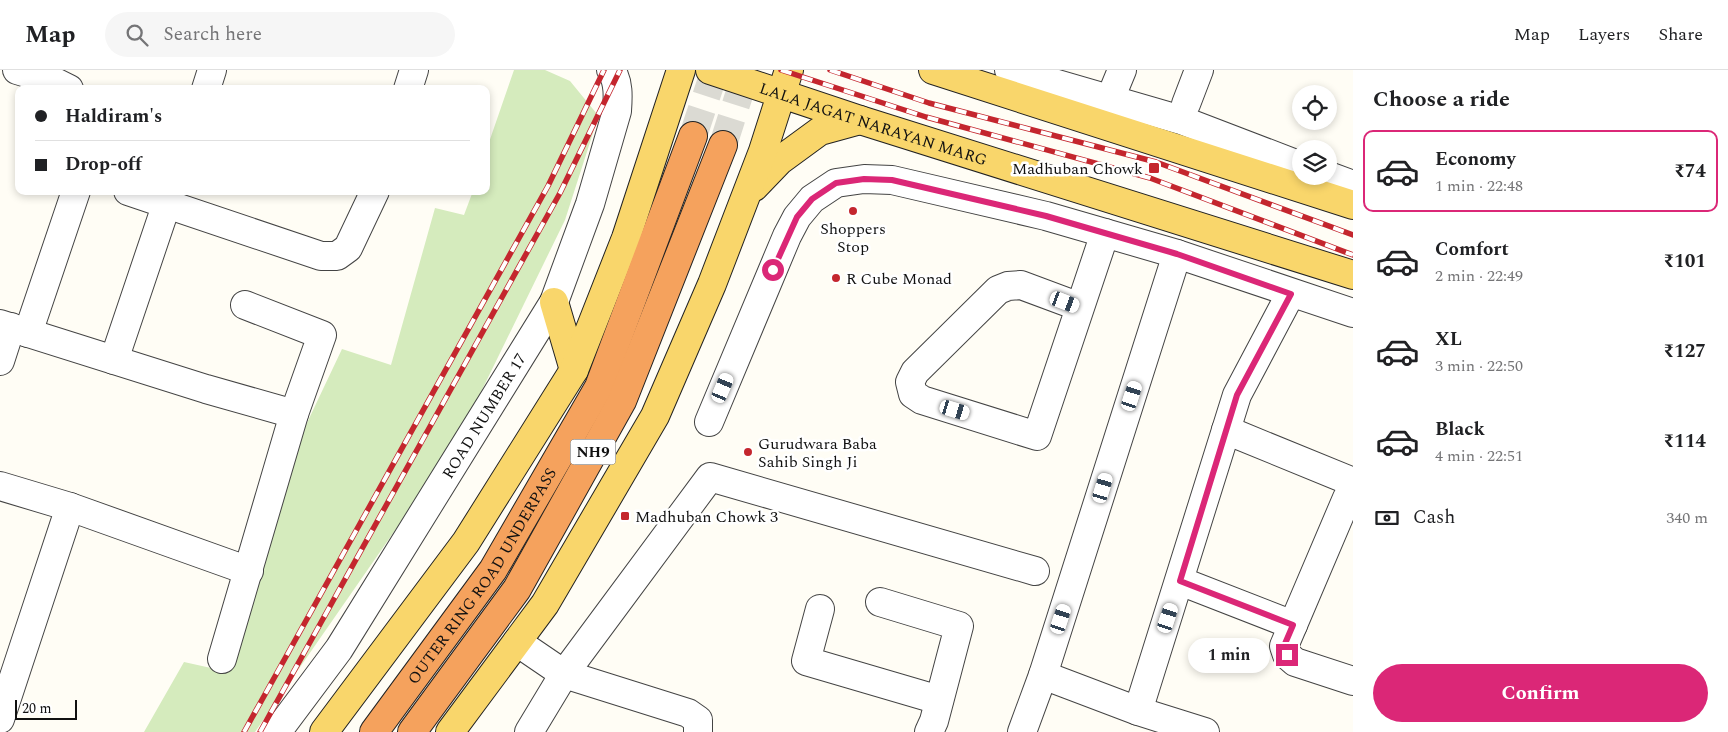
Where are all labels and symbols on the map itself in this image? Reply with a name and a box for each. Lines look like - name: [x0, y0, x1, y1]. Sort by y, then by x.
- street label: LALA JAGAT NARAYAN MARG: [756, 76, 990, 172]
- place label: Madhuban Chowk: [1012, 157, 1143, 181]
- marker: Madhuban Chowk: [1147, 161, 1161, 175]
- marker: Shoppers Stop: [847, 205, 859, 217]
- place label: Shoppers Stop: [820, 217, 886, 259]
- route start: [762, 259, 784, 281]
- place label: R Cube Monad: [846, 267, 952, 291]
- marker: R Cube Monad: [830, 272, 842, 284]
- car: [1048, 290, 1081, 314]
- street label: ROAD NUMBER 17: [436, 349, 532, 484]
- car: [710, 371, 735, 405]
- car: [1120, 379, 1143, 413]
- car: [938, 398, 971, 422]
- place label: Gurudwara Baba Sahib Singh Ji: [758, 432, 877, 474]
- road number: NH9: [570, 440, 616, 464]
- marker: Gurudwara Baba Sahib Singh Ji: [742, 446, 754, 458]
- street label: OUTER RING ROAD UNDERPASS: [402, 463, 563, 690]
- car: [1091, 471, 1114, 505]
- place label: Madhuban Chowk 3: [635, 505, 778, 529]
- marker: Madhuban Chowk 3: [619, 510, 631, 522]
- car: [1156, 601, 1179, 635]
- car: [1049, 602, 1072, 636]
- callout: 1 min: [1187, 638, 1270, 672]
- route end: [1276, 644, 1298, 666]
- scale bar: [15, 697, 78, 720]

